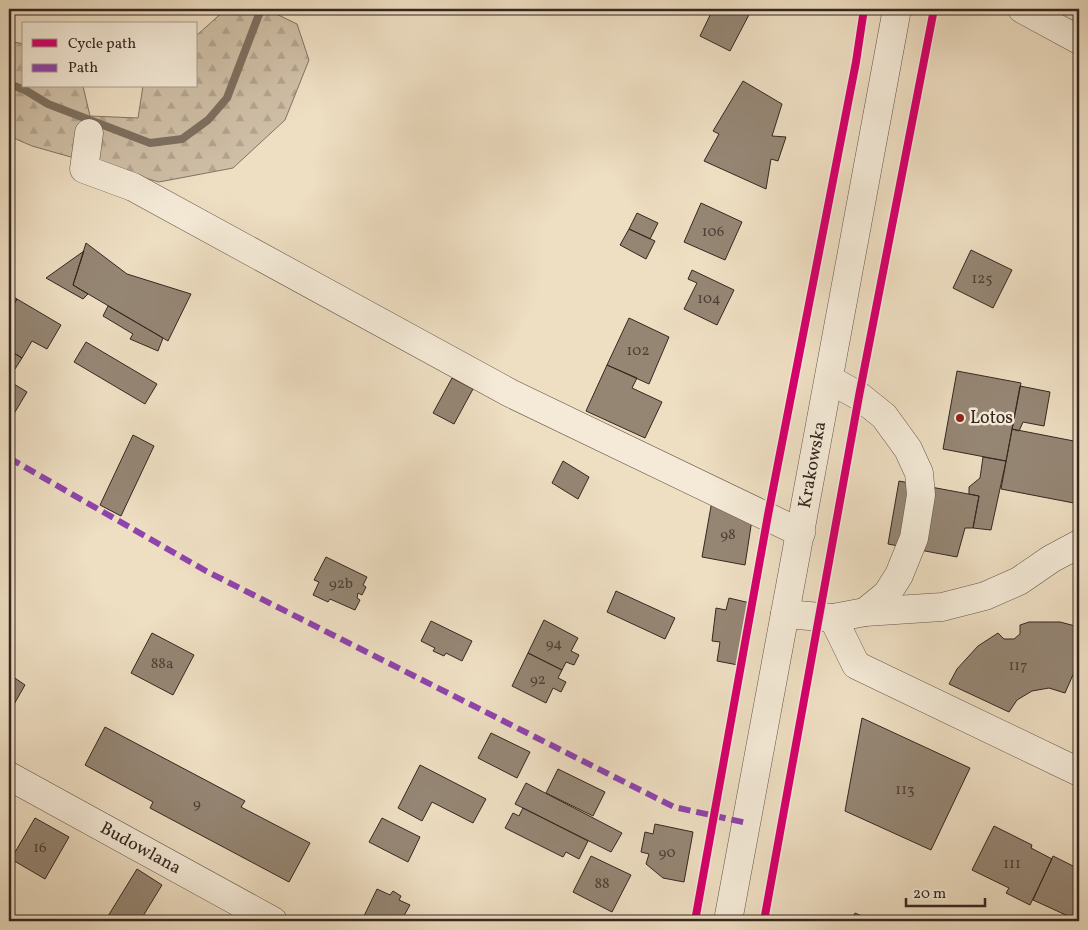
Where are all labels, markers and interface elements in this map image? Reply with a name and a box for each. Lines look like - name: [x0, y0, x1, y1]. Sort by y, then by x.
- legend: [22, 22, 198, 88]
- text: Cycle path: [68, 34, 136, 55]
- text: Path: [68, 58, 98, 79]
- house number: 106: [702, 222, 724, 243]
- house number: 125: [971, 269, 993, 290]
- house number: 104: [697, 289, 721, 310]
- house number: 102: [627, 341, 649, 362]
- place label: Lotos: [970, 406, 1013, 431]
- marker: Lotos: [954, 412, 966, 424]
- street label: Krakowska: [792, 419, 833, 510]
- house number: 98: [720, 525, 736, 546]
- house number: 92b: [329, 574, 353, 595]
- house number: 94: [546, 634, 562, 655]
- house number: 88a: [151, 654, 173, 675]
- house number: 117: [1009, 656, 1027, 677]
- house number: 92: [530, 670, 546, 691]
- house number: 113: [895, 780, 915, 801]
- house number: 9: [193, 794, 201, 815]
- street label: Budowlana: [95, 816, 186, 881]
- house number: 16: [33, 838, 47, 859]
- house number: 90: [658, 843, 676, 864]
- house number: 111: [1003, 854, 1021, 875]
- house number: 88: [594, 874, 610, 895]
- scale bar: [906, 875, 984, 907]
- text: 20 m: [913, 884, 946, 905]

